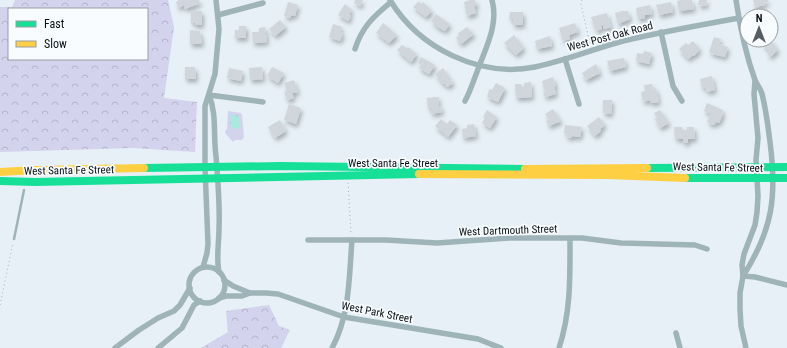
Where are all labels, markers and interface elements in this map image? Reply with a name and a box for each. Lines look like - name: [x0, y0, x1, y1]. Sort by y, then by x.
- legend: [8, 8, 148, 60]
- north arrow: [739, 8, 779, 48]
- text: N: [756, 12, 763, 25]
- text: Fast: [44, 17, 65, 31]
- street label: West Post Oak Road: [566, 19, 654, 54]
- text: Slow: [44, 37, 67, 51]
- street label: West Santa Fe Street: [348, 157, 438, 170]
- street label: West Santa Fe Street: [673, 160, 763, 175]
- street label: West Santa Fe Street: [24, 163, 114, 178]
- street label: West Dartmouth Street: [459, 222, 558, 239]
- street label: West Park Street: [340, 299, 414, 326]

